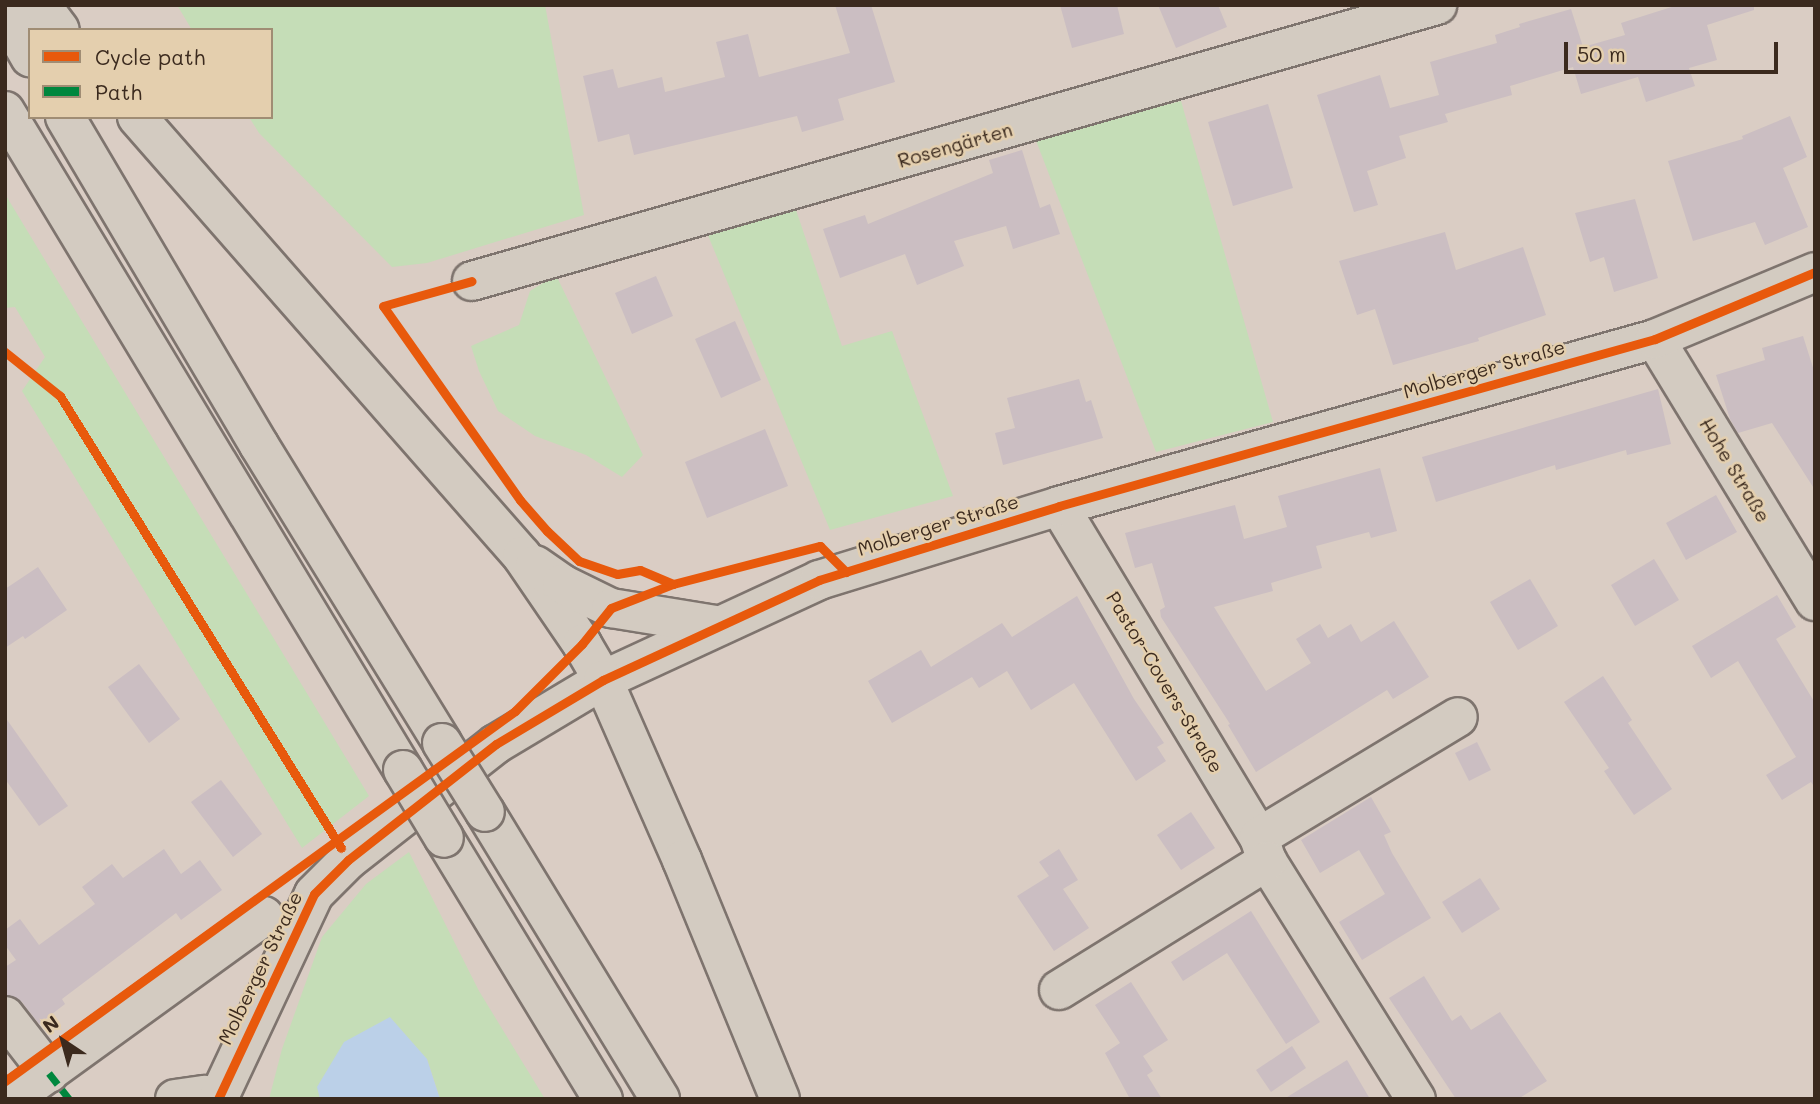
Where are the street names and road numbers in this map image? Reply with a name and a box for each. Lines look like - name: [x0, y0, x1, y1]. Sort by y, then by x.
- street label: Rosengärten: [895, 118, 1015, 172]
- street label: Molberger Straße: [1400, 335, 1568, 403]
- street label: Hohe Straße: [1695, 414, 1775, 526]
- street label: Molberger Straße: [855, 490, 1021, 560]
- street label: Pastor-Covers-Straße: [1102, 587, 1228, 777]
- street label: Molberger Straße: [213, 888, 307, 1048]

